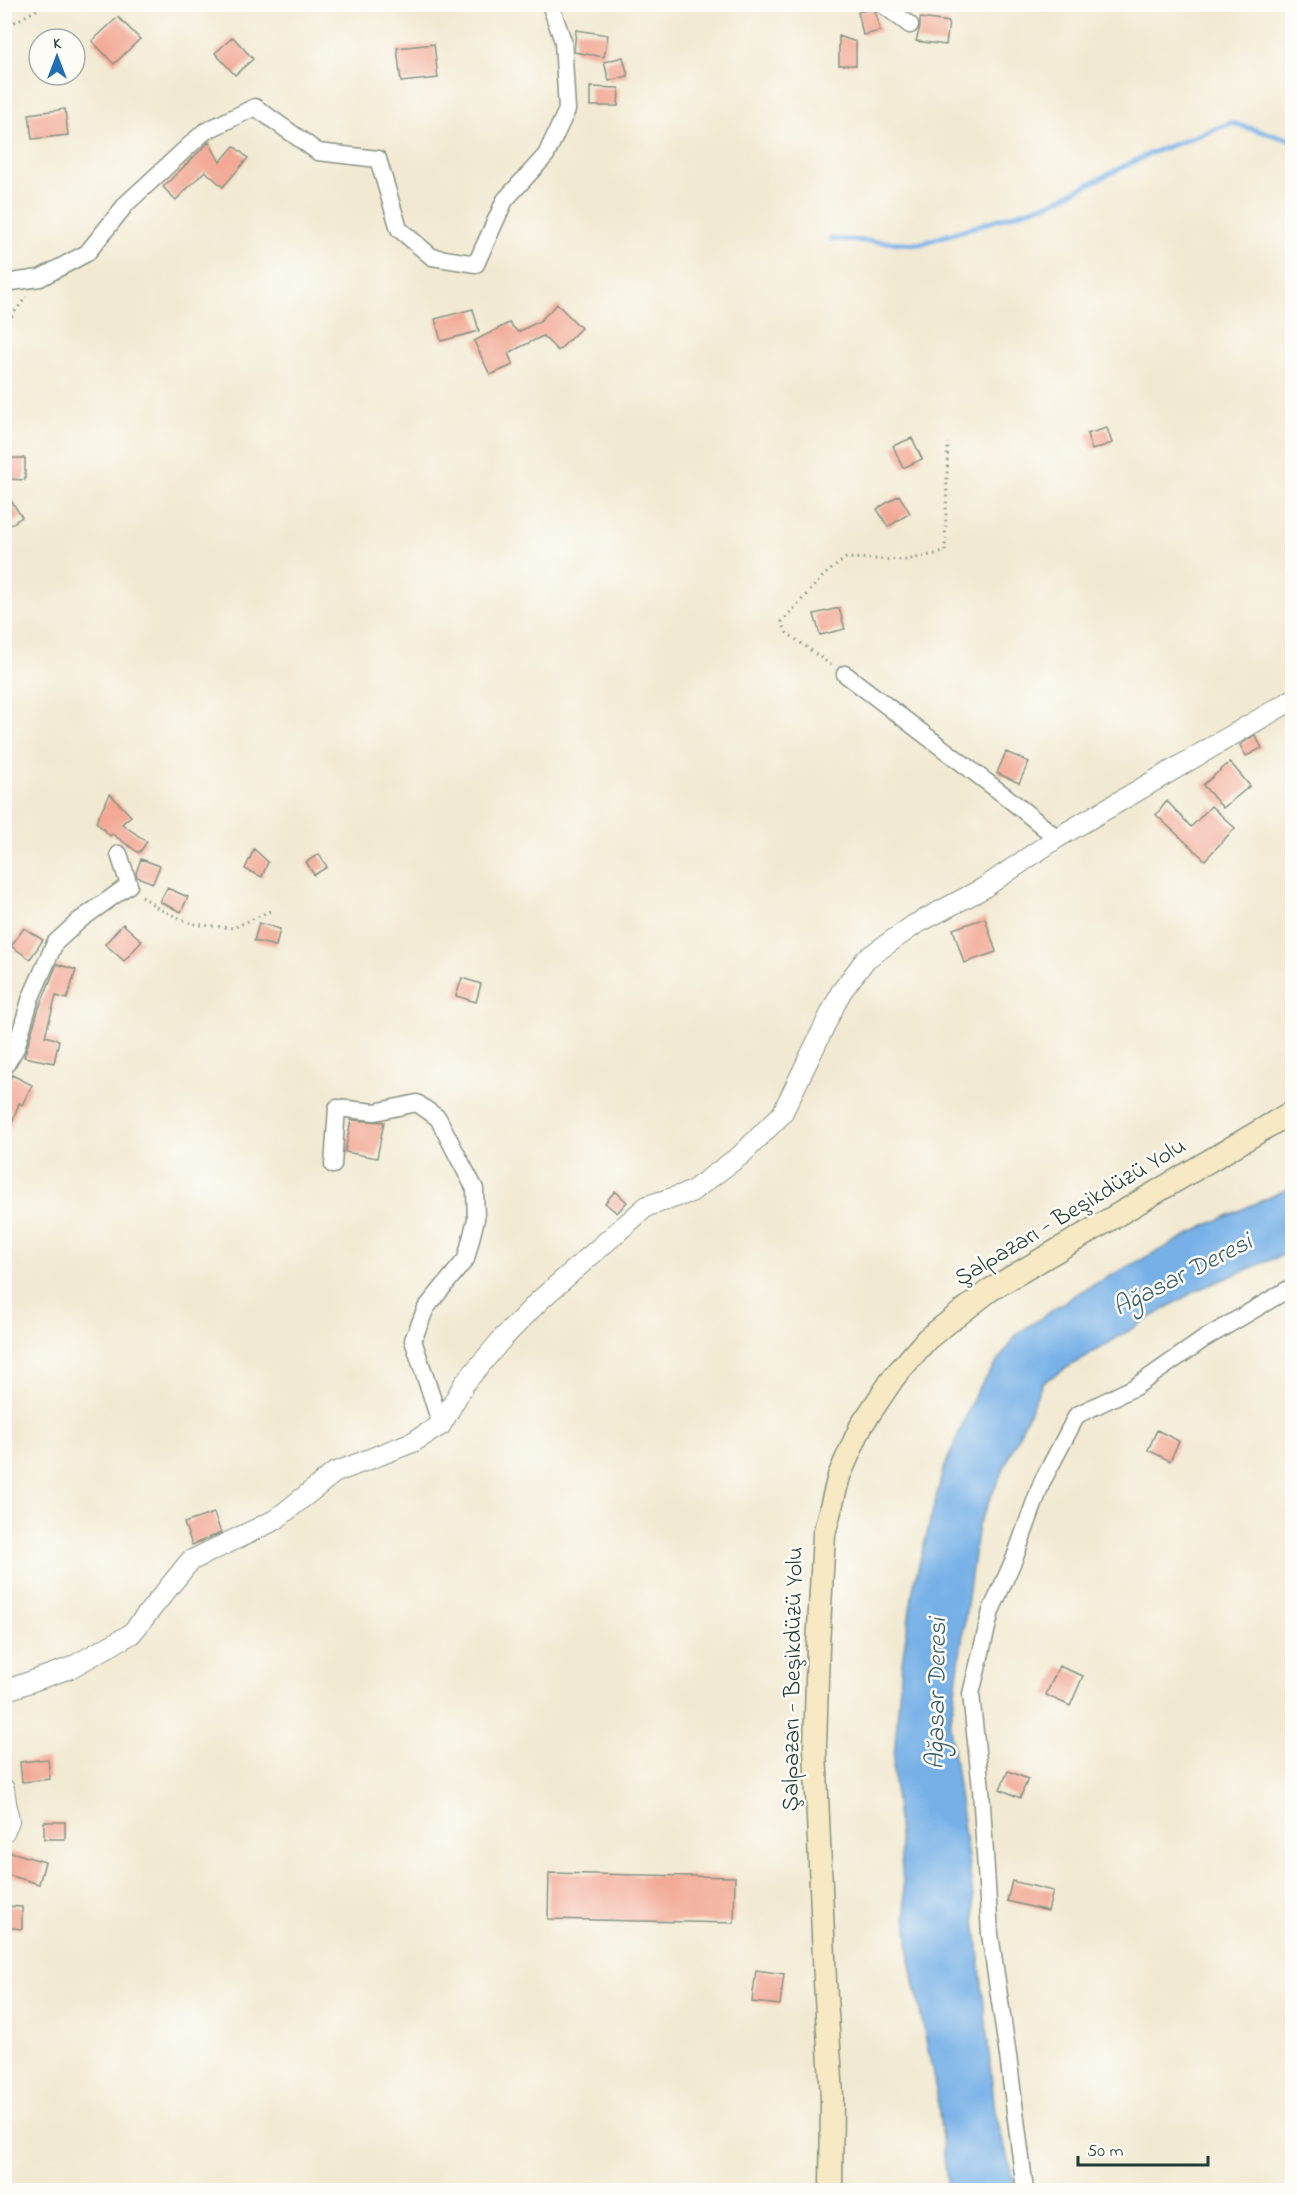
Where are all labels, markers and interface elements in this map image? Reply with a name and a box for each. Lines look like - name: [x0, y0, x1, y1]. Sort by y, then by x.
- north arrow: [27, 27, 87, 87]
- text: K: [53, 32, 62, 56]
- street label: Şalpazarı - Beşikdüzü Yolu: [949, 1130, 1193, 1296]
- water label: Ağasar Deresi: [1107, 1224, 1261, 1327]
- street label: Şalpazarı - Beşikdüzü Yolu: [774, 1546, 814, 1812]
- water label: Ağasar Deresi: [918, 1615, 958, 1770]
- scale bar: [1078, 2129, 1208, 2167]
- text: 50 m: [1087, 2139, 1124, 2165]

